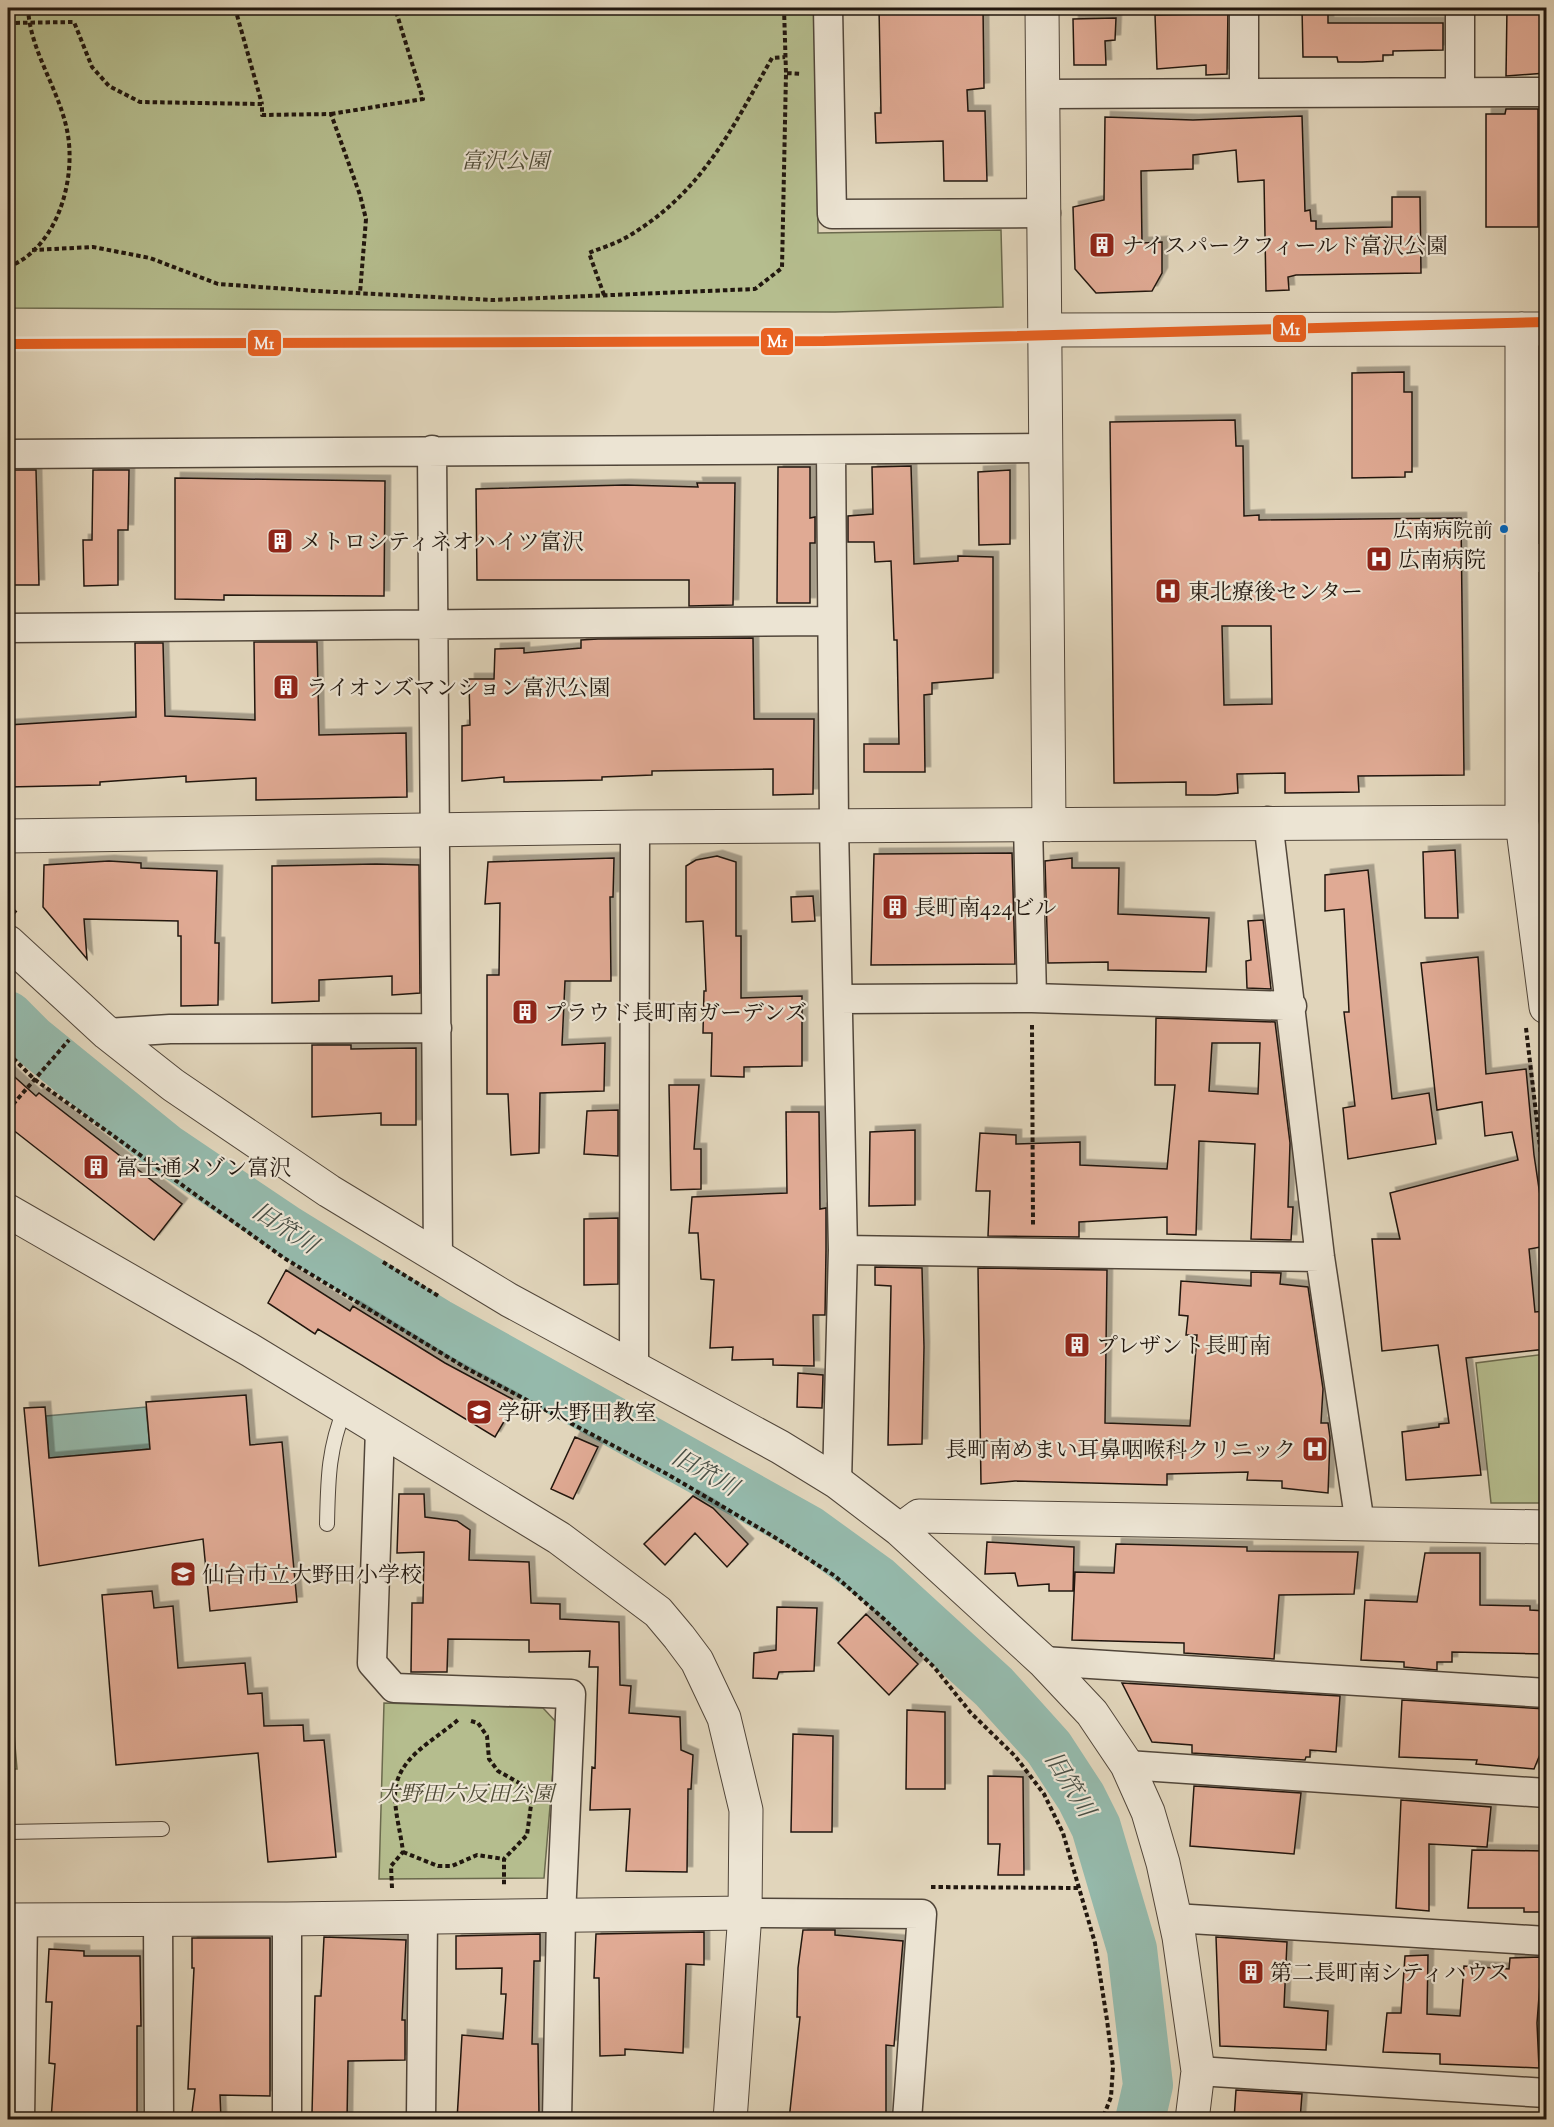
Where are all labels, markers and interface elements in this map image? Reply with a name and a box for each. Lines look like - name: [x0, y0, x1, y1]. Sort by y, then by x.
- park label: 富沢公園: [461, 147, 552, 179]
- building icon: ナイスパークフィールド富沢公園: [1087, 230, 1117, 260]
- place label: ナイスパークフィールド富沢公園: [1122, 232, 1448, 264]
- line badge: M1: [1272, 314, 1307, 343]
- text: M1: [1280, 320, 1301, 343]
- line badge: M1: [760, 327, 794, 356]
- line badge: M1: [247, 329, 282, 357]
- text: M1: [767, 332, 788, 355]
- text: M1: [254, 334, 275, 357]
- place label: 広南病院前: [1393, 518, 1493, 547]
- marker: 広南病院前: [1498, 523, 1510, 535]
- building icon: メトロシティネオハイツ富沢: [265, 526, 295, 556]
- place label: メトロシティネオハイツ富沢: [300, 528, 584, 560]
- hospital icon: 広南病院: [1364, 544, 1394, 574]
- place label: 広南病院: [1398, 546, 1486, 578]
- hospital icon: 東北療後センター: [1153, 576, 1183, 606]
- place label: 東北療後センター: [1188, 578, 1363, 610]
- building icon: ライオンズマンション富沢公園: [271, 672, 301, 702]
- place label: ライオンズマンション富沢公園: [306, 674, 611, 706]
- building icon: 長町南424ビル: [880, 892, 910, 922]
- place label: 長町南424ビル: [914, 894, 1056, 926]
- building icon: プラウド長町南ガーデンズ: [510, 997, 540, 1027]
- place label: プラウド長町南ガーデンズ: [544, 999, 807, 1031]
- building icon: 富士通メゾン富沢: [81, 1152, 111, 1182]
- place label: 富士通メゾン富沢: [116, 1154, 291, 1186]
- water label: 旧笊川: [244, 1196, 326, 1265]
- building icon: プレザント長町南: [1062, 1330, 1092, 1360]
- place label: プレザント長町南: [1096, 1332, 1271, 1364]
- school or university icon: 学研 大野田教室: [464, 1397, 494, 1427]
- place label: 学研 大野田教室: [498, 1399, 657, 1431]
- hospital icon: 長町南めまい耳鼻咽喉科クリニック: [1300, 1434, 1330, 1464]
- place label: 長町南めまい耳鼻咽喉科クリニック: [945, 1436, 1296, 1468]
- water label: 旧笊川: [664, 1441, 746, 1508]
- school or university icon: 仙台市立大野田小学校: [168, 1559, 198, 1589]
- place label: 仙台市立大野田小学校: [202, 1561, 422, 1593]
- water label: 旧笊川: [1035, 1746, 1103, 1827]
- park label: 大野田六反田公園: [378, 1780, 557, 1812]
- building icon: 第二長町南シティハウス: [1236, 1957, 1266, 1987]
- place label: 第二長町南シティハウス: [1270, 1959, 1510, 1991]

